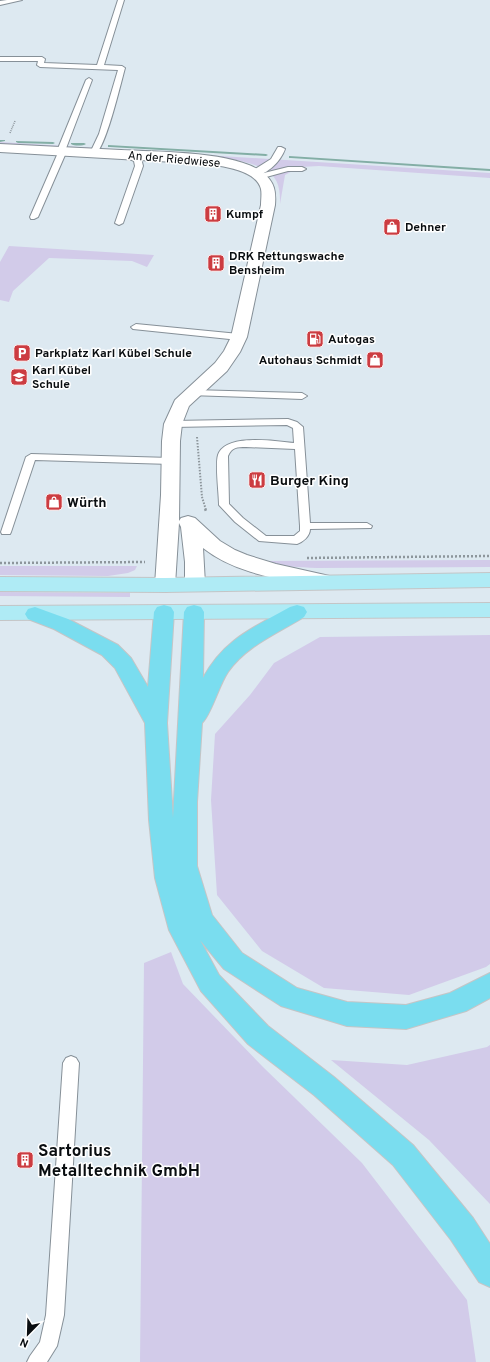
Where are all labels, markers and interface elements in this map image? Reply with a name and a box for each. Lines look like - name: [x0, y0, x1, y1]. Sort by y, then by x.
- street label: An der Riedwiese: [127, 148, 221, 172]
- building icon: Kumpf: [203, 204, 223, 224]
- place label: Kumpf: [226, 207, 264, 223]
- shop icon: Dehner: [382, 217, 402, 237]
- place label: Dehner: [405, 220, 446, 236]
- place label: DRK Rettungswache Bensheim: [229, 249, 345, 279]
- building icon: DRK Rettungswache Bensheim: [206, 253, 226, 273]
- fuel station icon: Autogas: [305, 329, 325, 349]
- place label: Autogas: [328, 332, 375, 348]
- parking icon: Parkplatz Karl Kübel Schule: [12, 343, 32, 363]
- place label: Parkplatz Karl Kübel Schule: [35, 346, 192, 362]
- shop icon: Autohaus Schmidt: [365, 350, 385, 370]
- place label: Autohaus Schmidt: [259, 353, 362, 369]
- place label: Karl Kübel Schule: [32, 363, 91, 393]
- school or university icon: Karl Kübel Schule: [9, 367, 29, 387]
- restaurant icon: Burger King: [247, 470, 267, 490]
- place label: Burger King: [270, 473, 349, 490]
- shop icon: Würth: [44, 492, 64, 512]
- place label: Würth: [67, 495, 107, 512]
- place label: Sartorius Metalltechnik GmbH: [38, 1141, 200, 1183]
- building icon: Sartorius Metalltechnik GmbH: [15, 1150, 35, 1170]
- north arrow: [8, 1314, 48, 1354]
- text: N: [18, 1334, 31, 1350]

